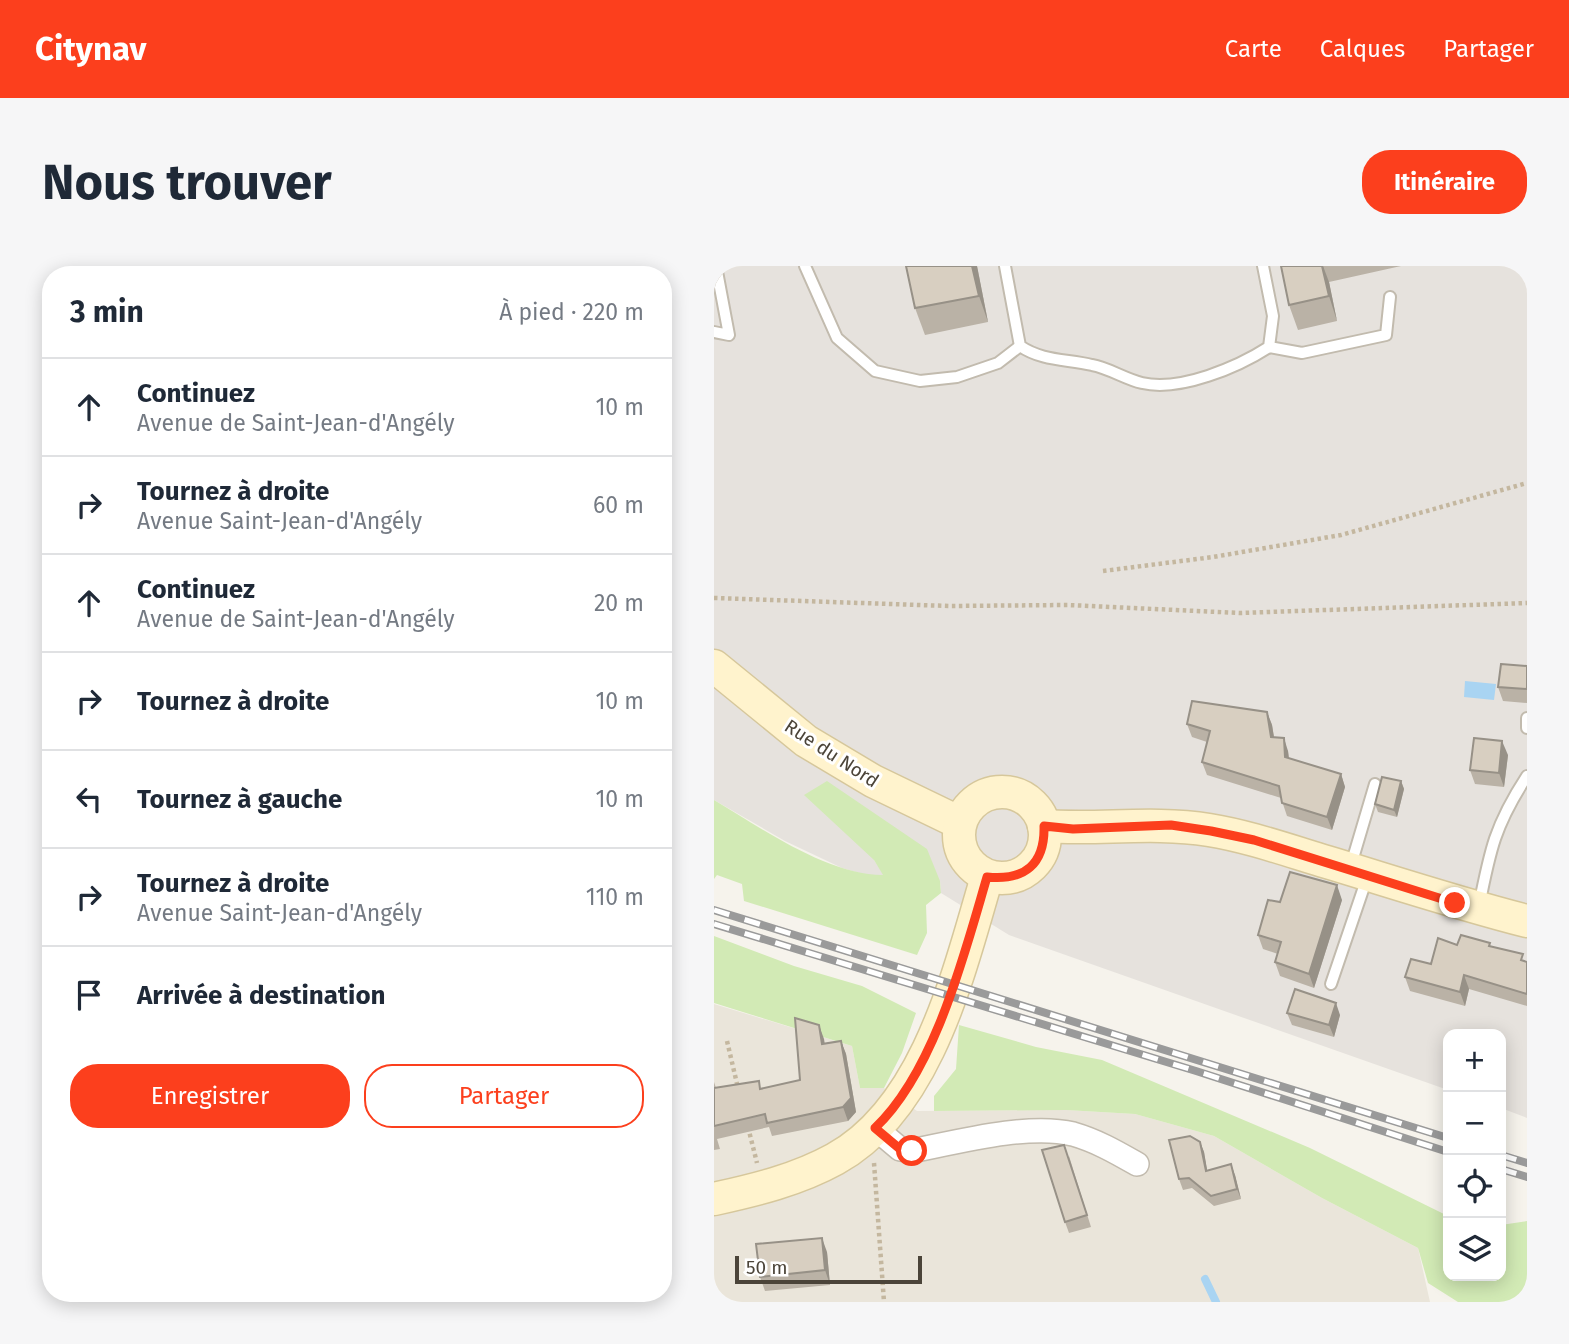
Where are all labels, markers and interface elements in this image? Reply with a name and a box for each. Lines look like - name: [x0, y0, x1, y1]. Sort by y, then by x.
- text: Citynav: [35, 29, 147, 69]
- text: Carte: [1225, 35, 1282, 63]
- text: Calques: [1320, 35, 1405, 63]
- text: Partager: [1443, 35, 1534, 63]
- button: Itinéraire: [1362, 150, 1527, 214]
- text: Nous trouver: [42, 153, 332, 212]
- text: 3 min: [70, 294, 144, 330]
- text: À pied · 220 m: [499, 298, 644, 326]
- text: Continuez: [137, 378, 255, 409]
- icon: ahead: [70, 388, 108, 426]
- text: 10 m: [595, 393, 644, 421]
- text: Avenue de Saint-Jean-d'Angély: [137, 409, 455, 437]
- text: Tournez à droite: [137, 476, 329, 507]
- icon: right: [70, 486, 108, 524]
- text: 60 m: [593, 491, 644, 519]
- text: Avenue Saint-Jean-d'Angély: [137, 507, 422, 535]
- text: Continuez: [137, 574, 255, 605]
- icon: ahead: [70, 584, 108, 622]
- text: 20 m: [594, 589, 644, 617]
- text: Avenue de Saint-Jean-d'Angély: [137, 605, 455, 633]
- icon: right: [70, 682, 108, 720]
- text: Tournez à droite: [137, 686, 329, 717]
- text: 10 m: [595, 687, 644, 715]
- street label: Rue du Nord: [780, 714, 883, 792]
- icon: left: [70, 780, 108, 818]
- text: Tournez à gauche: [137, 784, 342, 815]
- text: 10 m: [595, 785, 644, 813]
- text: Tournez à droite: [137, 868, 329, 899]
- icon: right: [70, 878, 108, 916]
- text: 110 m: [586, 883, 644, 911]
- route end: [1439, 887, 1470, 918]
- text: Avenue Saint-Jean-d'Angély: [137, 899, 422, 927]
- icon: arrive: [70, 976, 108, 1014]
- text: Arrivée à destination: [137, 980, 386, 1011]
- map controls: [1443, 1029, 1506, 1281]
- button: +: [1443, 1029, 1506, 1092]
- button: Enregistrer: [70, 1064, 350, 1128]
- button: Partager: [364, 1064, 644, 1128]
- button: −: [1443, 1092, 1506, 1155]
- route start: [896, 1135, 927, 1166]
- button: locate: [1443, 1155, 1506, 1218]
- button: layers: [1443, 1218, 1506, 1281]
- scale bar: [735, 1253, 922, 1285]
- text: 50 m: [746, 1256, 787, 1279]

